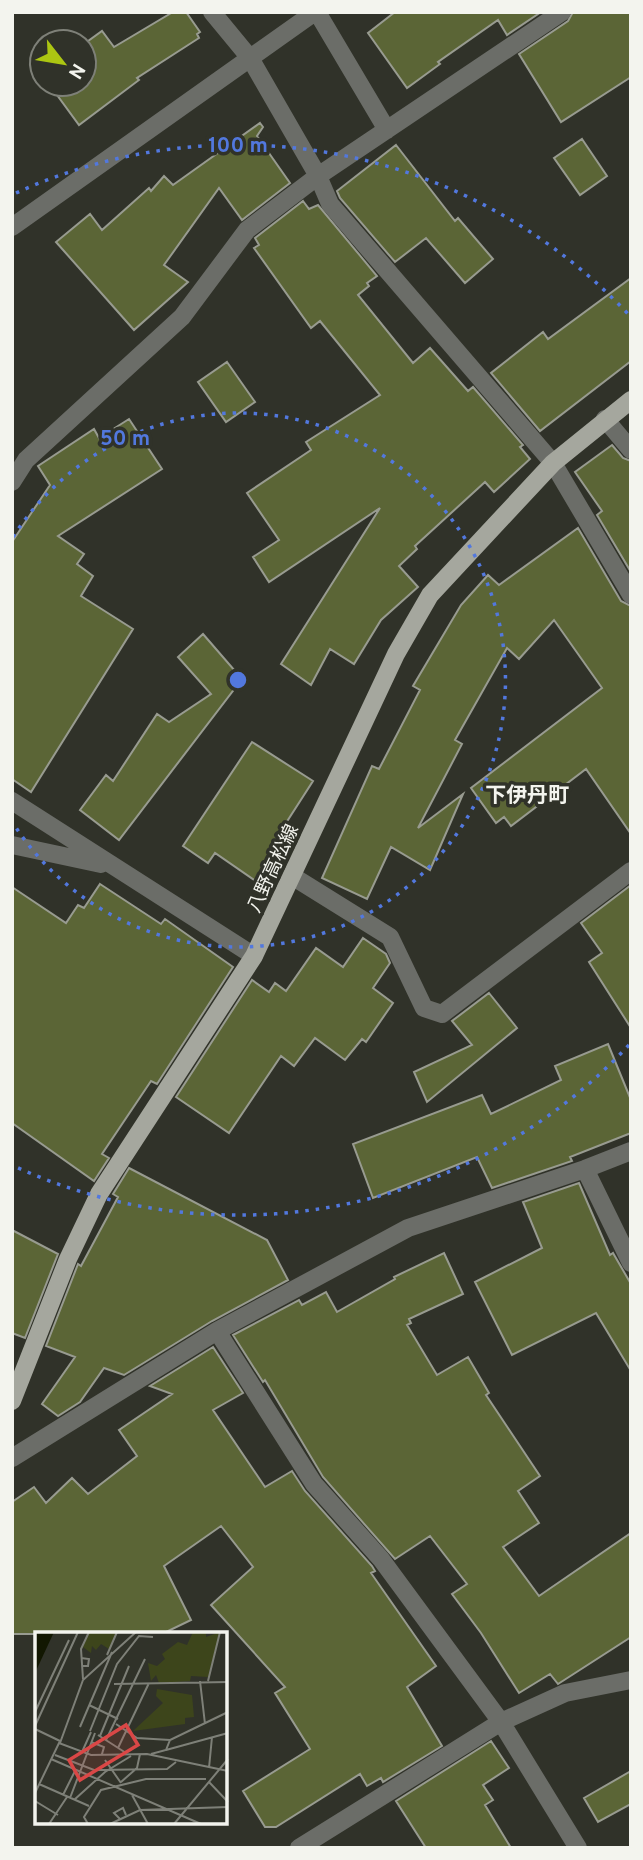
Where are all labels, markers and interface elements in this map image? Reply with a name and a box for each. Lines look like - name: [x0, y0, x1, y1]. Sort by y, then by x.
- north arrow: [28, 28, 98, 98]
- text: N: [62, 59, 90, 83]
- text: 100 m: [208, 133, 268, 160]
- text: 50 m: [100, 426, 150, 453]
- centre of rings: [226, 668, 250, 692]
- district label: 下伊丹町: [485, 783, 569, 810]
- street label: 八野高松線: [243, 821, 305, 917]
- inset map: [35, 1632, 228, 1825]

